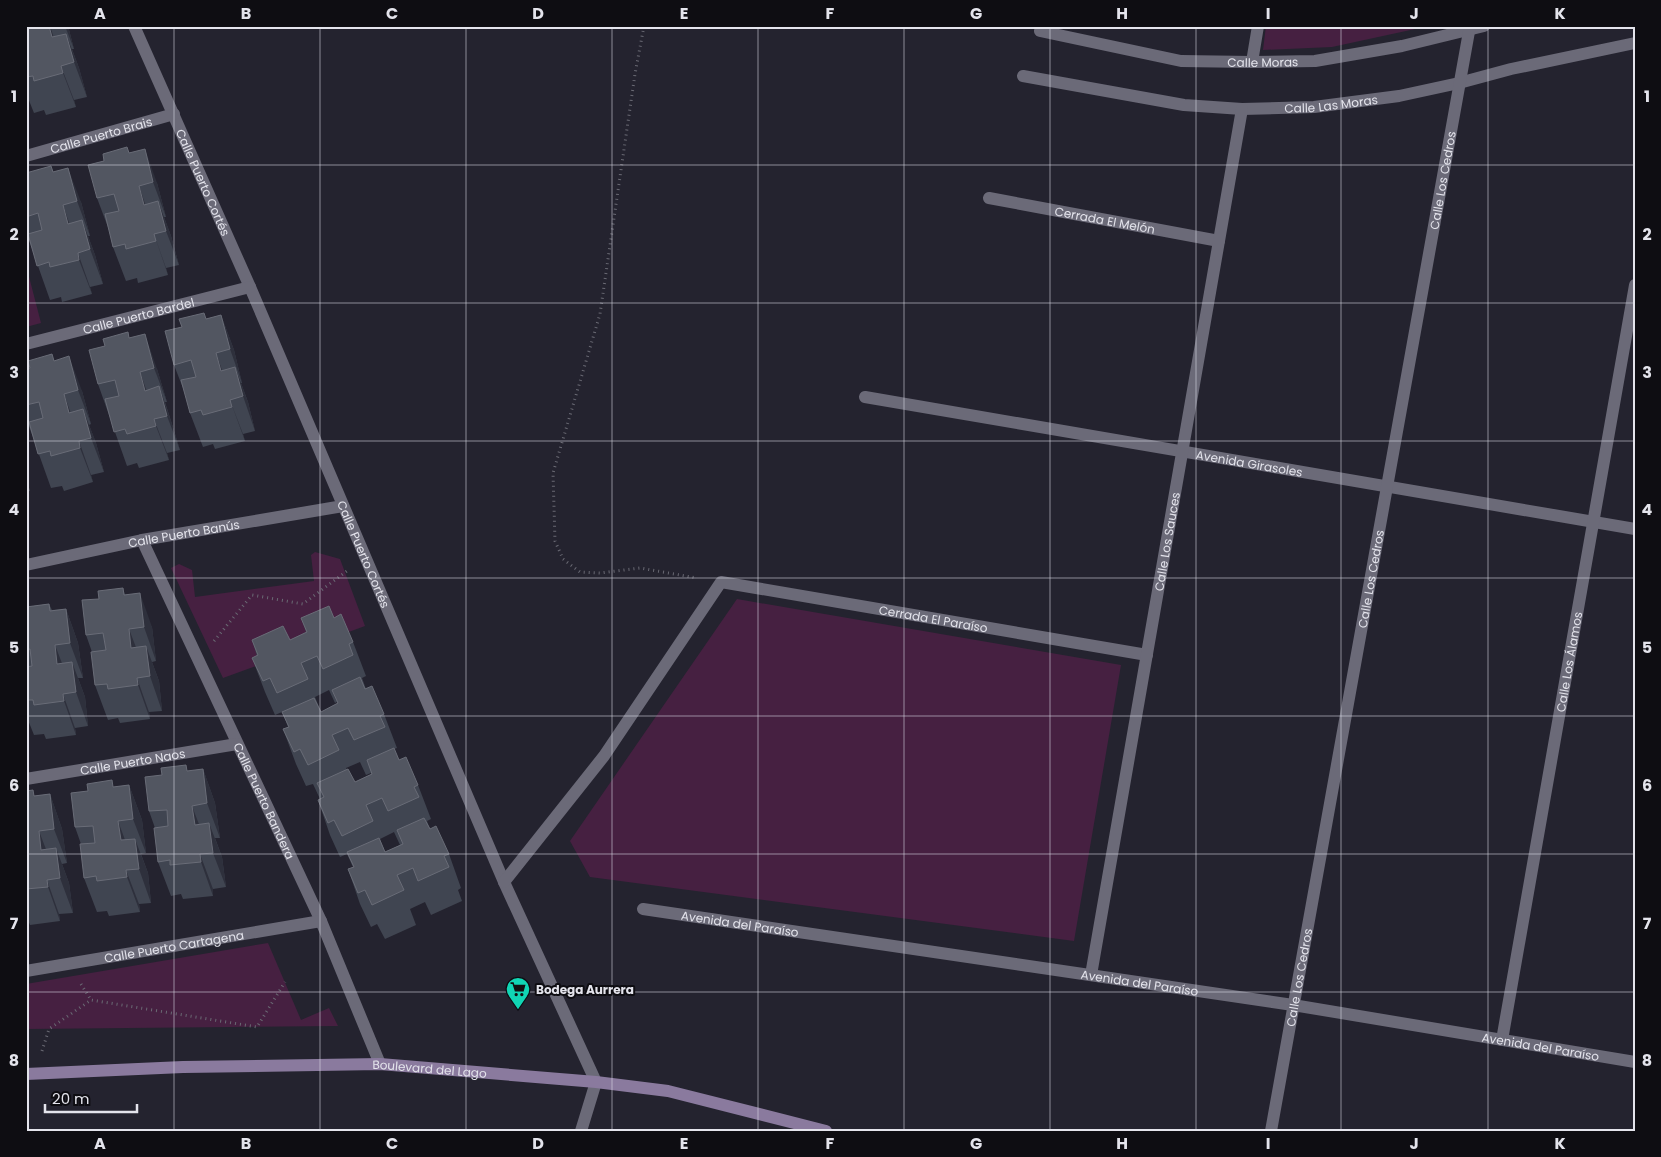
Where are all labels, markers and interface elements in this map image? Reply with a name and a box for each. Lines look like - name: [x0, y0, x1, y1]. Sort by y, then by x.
- text: A: [94, 2, 106, 25]
- text: B: [241, 2, 251, 25]
- text: C: [386, 2, 398, 25]
- text: D: [532, 2, 544, 25]
- text: E: [680, 2, 688, 25]
- text: F: [826, 2, 835, 25]
- text: G: [970, 2, 982, 25]
- text: H: [1116, 2, 1128, 25]
- text: I: [1266, 2, 1270, 25]
- text: J: [1409, 2, 1419, 25]
- text: K: [1554, 2, 1566, 25]
- street label: Calle Moras: [1227, 53, 1298, 71]
- text: 1: [11, 85, 17, 108]
- text: 1: [1644, 85, 1650, 108]
- street label: Calle Las Moras: [1284, 90, 1379, 116]
- street label: Calle Puerto Brais: [48, 112, 154, 157]
- street label: Calle Puerto Cortés: [172, 126, 235, 238]
- street label: Calle Los Cedros: [1425, 130, 1459, 231]
- street label: Cerrada El Melón: [1053, 202, 1157, 237]
- text: 2: [9, 223, 19, 246]
- text: 2: [1642, 223, 1652, 246]
- street label: Calle Puerto Bardel: [81, 293, 196, 338]
- text: 3: [9, 361, 19, 384]
- text: 3: [1642, 361, 1652, 384]
- street label: Avenida Girasoles: [1195, 445, 1304, 480]
- street label: Calle Los Sauces: [1150, 491, 1184, 592]
- text: 4: [9, 498, 20, 521]
- street label: Calle Puerto Cortés: [334, 498, 394, 610]
- text: 4: [1642, 498, 1653, 521]
- street label: Calle Puerto Banús: [126, 515, 241, 551]
- street label: Calle Los Cedros: [1353, 528, 1388, 629]
- street label: Cerrada El Paraíso: [878, 601, 989, 636]
- street label: Calle Los Álamos: [1551, 610, 1586, 713]
- text: 5: [9, 636, 19, 659]
- text: 5: [1642, 636, 1652, 659]
- street label: Calle Puerto Bandera: [230, 739, 299, 862]
- street label: Calle Puerto Naos: [79, 744, 186, 778]
- text: 6: [9, 774, 19, 797]
- text: 6: [1642, 774, 1652, 797]
- street label: Avenida del Paraíso: [680, 906, 800, 940]
- text: 7: [10, 912, 19, 935]
- text: 7: [1643, 912, 1652, 935]
- street label: Calle Puerto Cartagena: [103, 926, 245, 966]
- street label: Calle Los Cedros: [1281, 927, 1316, 1028]
- street label: Avenida del Paraíso: [1080, 965, 1200, 999]
- supermarket icon: Bodega Aurrera: [505, 976, 531, 1010]
- place label: Bodega Aurrera: [536, 981, 634, 998]
- street label: Avenida del Paraíso: [1481, 1028, 1601, 1064]
- text: 8: [9, 1049, 19, 1072]
- text: 8: [1642, 1049, 1652, 1072]
- street label: Boulevard del Lago: [372, 1056, 488, 1081]
- scale bar: [45, 1082, 138, 1114]
- text: 20 m: [52, 1088, 90, 1109]
- text: A: [94, 1132, 106, 1155]
- text: B: [241, 1132, 251, 1155]
- text: C: [386, 1132, 398, 1155]
- text: D: [532, 1132, 544, 1155]
- text: E: [680, 1132, 688, 1155]
- text: F: [826, 1132, 835, 1155]
- text: G: [970, 1132, 982, 1155]
- text: H: [1116, 1132, 1128, 1155]
- text: I: [1266, 1132, 1270, 1155]
- text: J: [1409, 1132, 1419, 1155]
- text: K: [1554, 1132, 1566, 1155]

